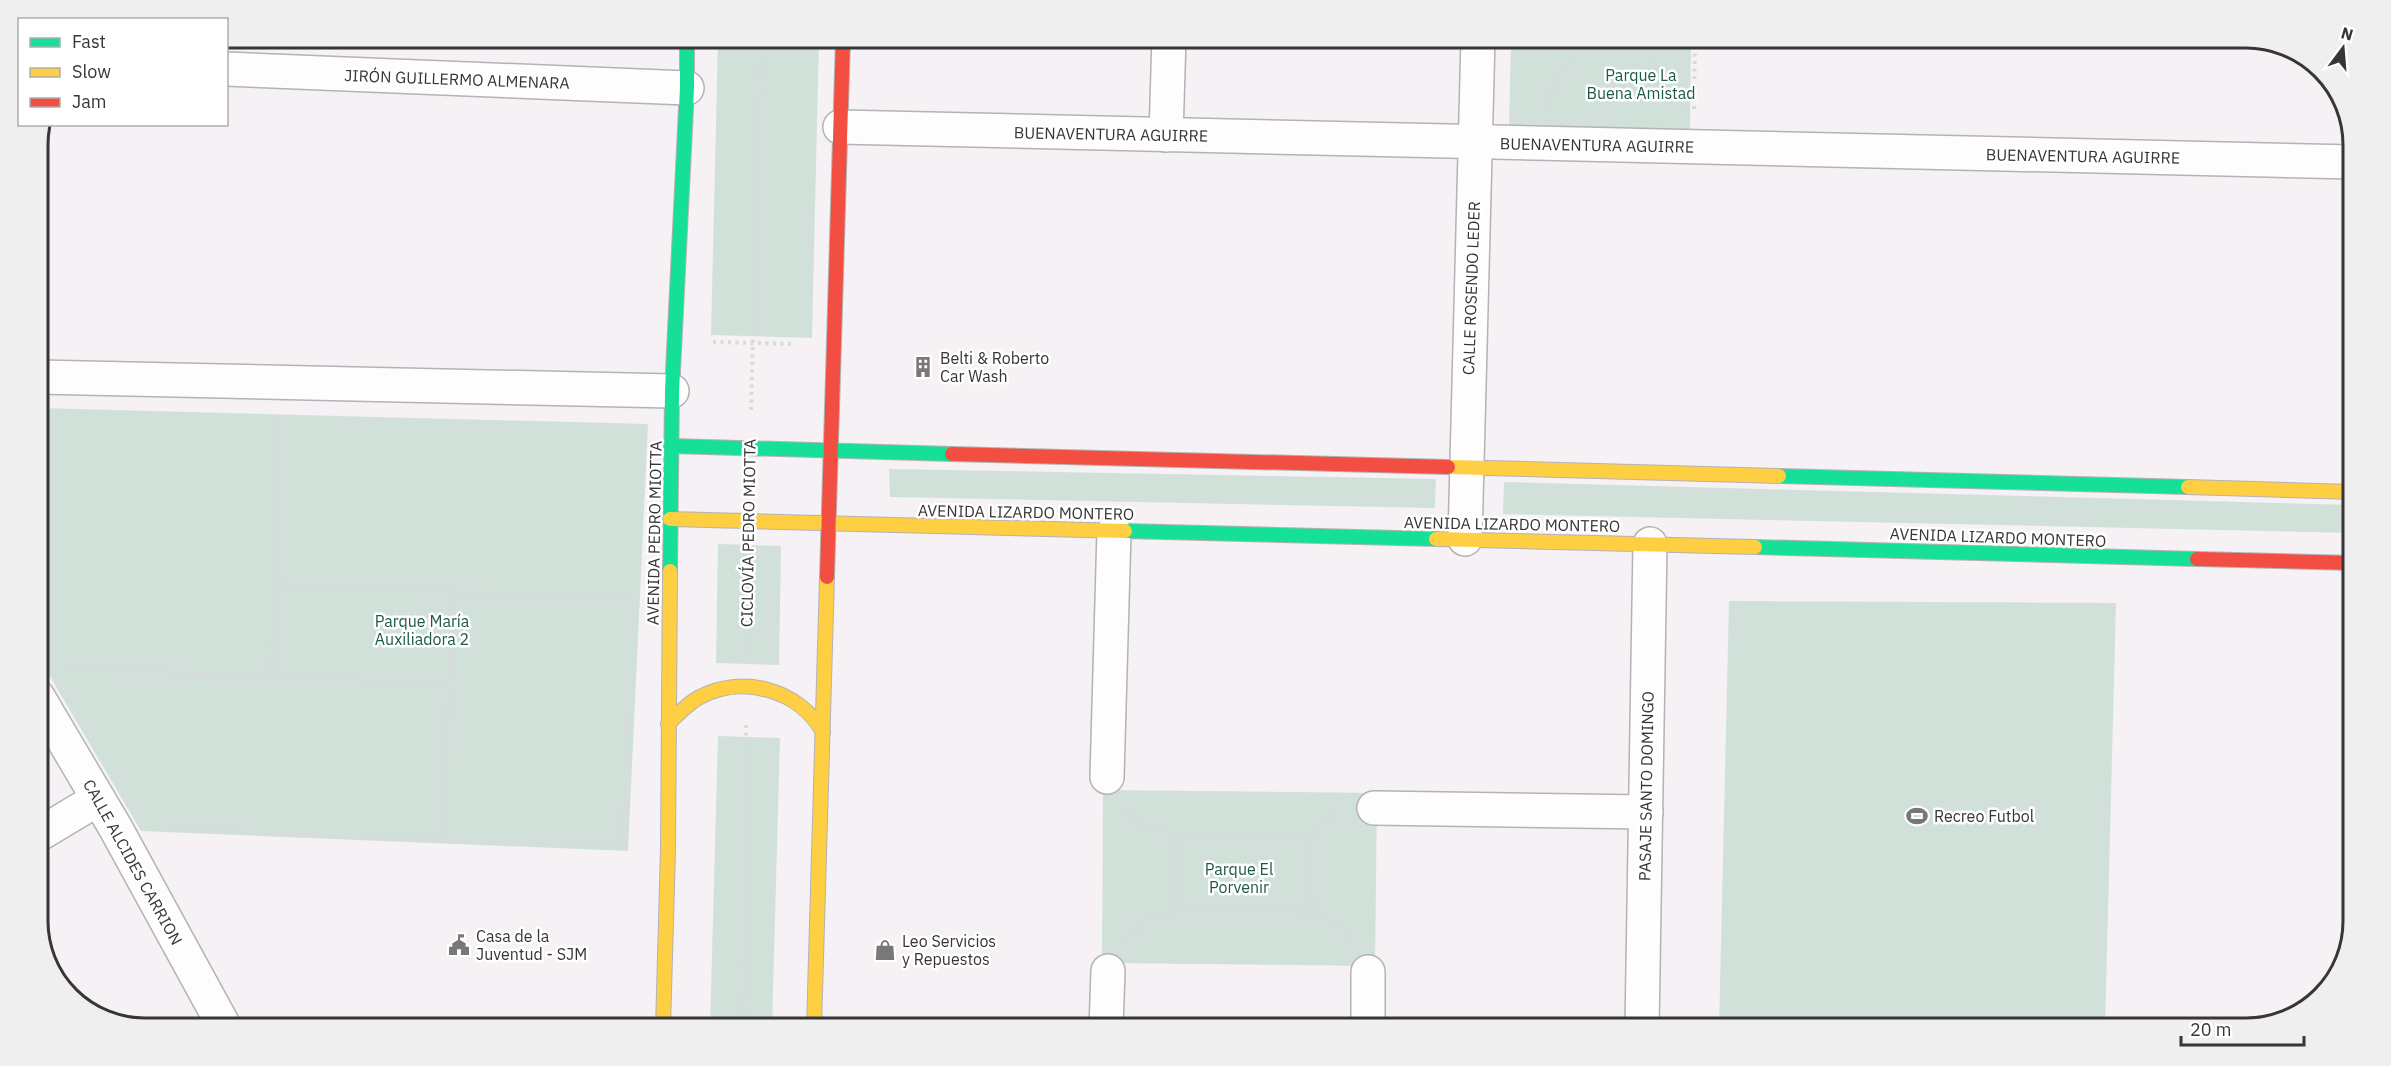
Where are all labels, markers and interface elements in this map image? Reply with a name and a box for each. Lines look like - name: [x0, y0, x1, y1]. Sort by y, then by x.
- legend: [18, 18, 228, 126]
- north arrow: [2313, 18, 2373, 78]
- text: N: [2339, 22, 2355, 45]
- text: Fast: [72, 30, 106, 53]
- text: Slow: [72, 60, 111, 83]
- street label: JIRÓN GUILLERMO ALMENARA: [344, 64, 570, 93]
- park label: Parque La Buena Amistad: [1586, 65, 1696, 103]
- text: Jam: [72, 90, 107, 113]
- street label: BUENAVENTURA AGUIRRE: [1014, 122, 1208, 146]
- street label: BUENAVENTURA AGUIRRE: [1500, 133, 1694, 157]
- street label: BUENAVENTURA AGUIRRE: [1986, 144, 2180, 168]
- street label: CALLE ROSENDO LEDER: [1458, 201, 1484, 375]
- place label: Belti & Roberto Car Wash: [940, 348, 1049, 386]
- building icon: Belti & Roberto Car Wash: [911, 355, 935, 379]
- street label: CICLOVÍA PEDRO MIOTTA: [735, 439, 760, 627]
- street label: AVENIDA PEDRO MIOTTA: [642, 441, 666, 625]
- street label: AVENIDA LIZARDO MONTERO: [918, 500, 1134, 524]
- street label: AVENIDA LIZARDO MONTERO: [1404, 512, 1620, 536]
- street label: AVENIDA LIZARDO MONTERO: [1889, 523, 2107, 551]
- park label: Parque María Auxiliadora 2: [375, 611, 470, 649]
- street label: PASAJE SANTO DOMINGO: [1634, 691, 1658, 881]
- street label: CALLE ALCIDES CARRION: [79, 776, 187, 948]
- sports icon: Recreo Futbol: [1905, 804, 1929, 828]
- place label: Recreo Futbol: [1934, 806, 2034, 826]
- park label: Parque El Porvenir: [1205, 859, 1273, 897]
- place label: Casa de la Juventud - SJM: [476, 926, 587, 964]
- place label: Leo Servicios y Repuestos: [902, 931, 996, 969]
- public building icon: Casa de la Juventud - SJM: [447, 933, 471, 957]
- shop icon: Leo Servicios y Repuestos: [873, 938, 897, 962]
- scale bar: [2181, 1009, 2304, 1047]
- text: 20 m: [2190, 1018, 2232, 1041]

